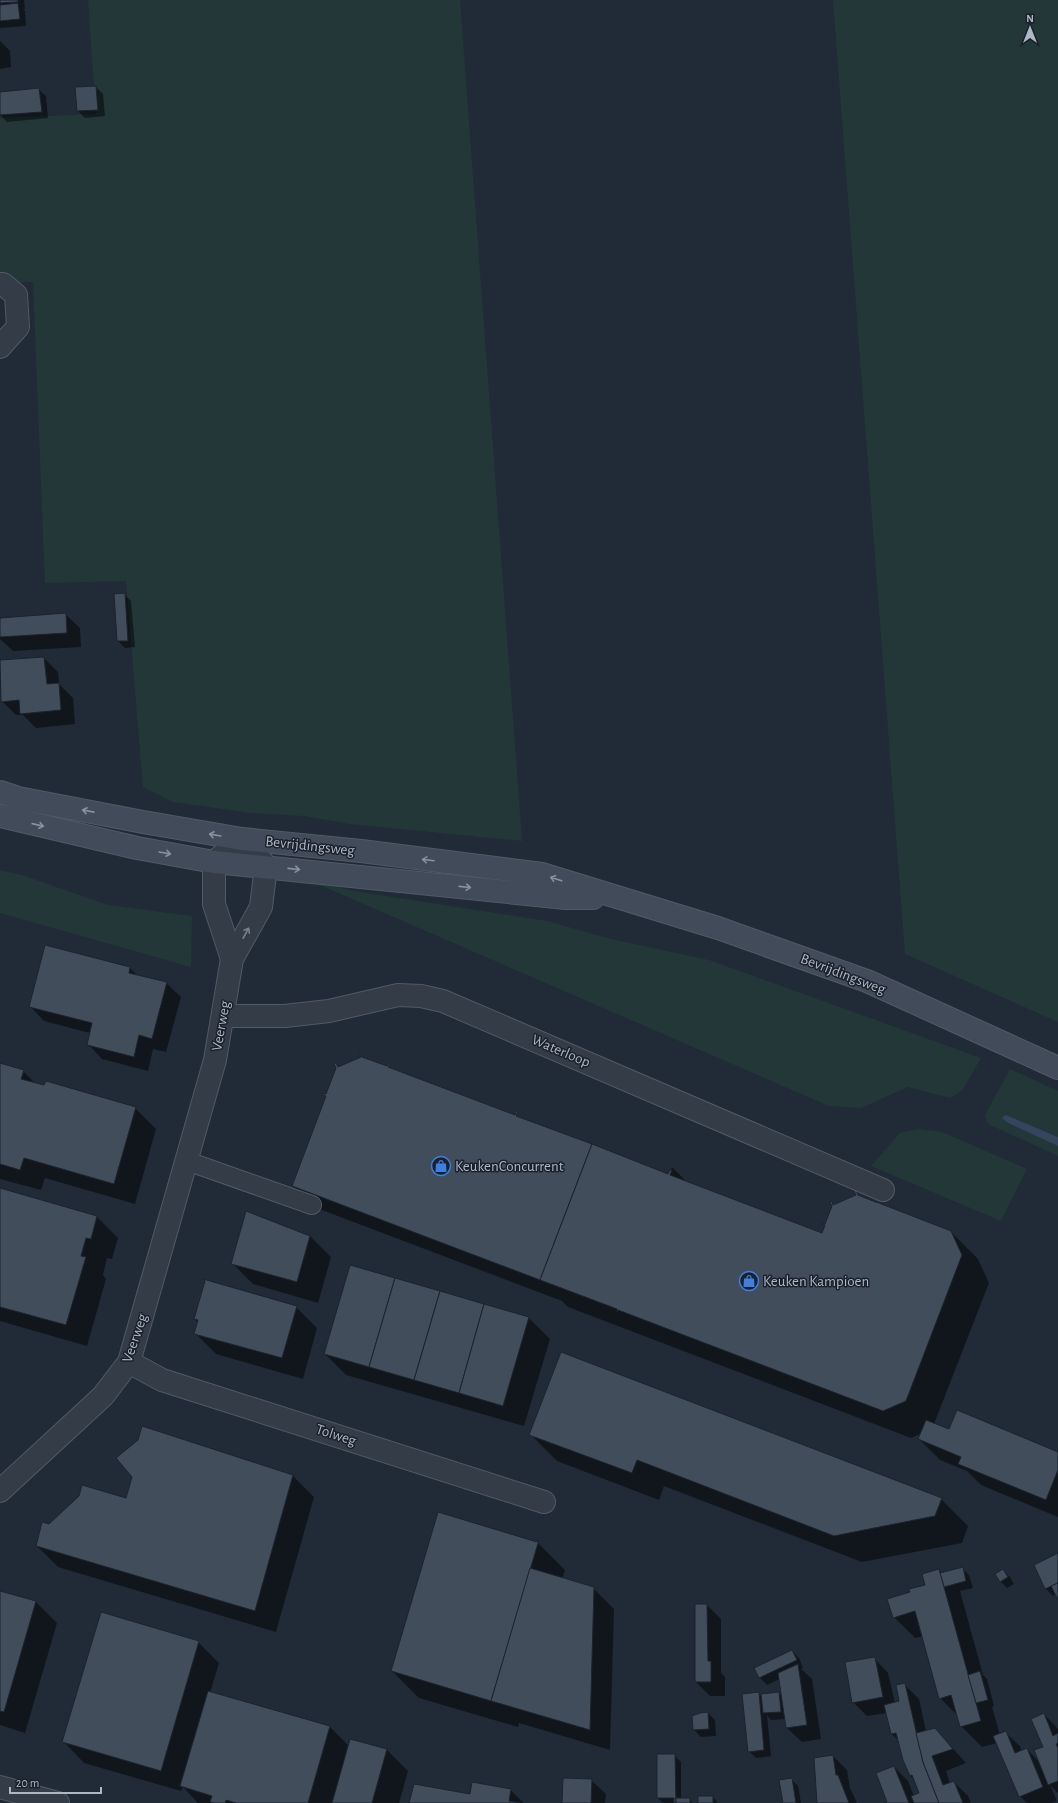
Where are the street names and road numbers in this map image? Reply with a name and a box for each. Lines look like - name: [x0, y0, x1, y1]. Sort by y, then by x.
- street label: Bevrijdingsweg: [265, 834, 356, 858]
- street label: Bevrijdingsweg: [798, 951, 888, 997]
- street label: Veerweg: [209, 999, 233, 1052]
- street label: Waterloop: [530, 1032, 592, 1070]
- street label: Veerweg: [120, 1311, 151, 1364]
- street label: Tolweg: [314, 1421, 359, 1449]

